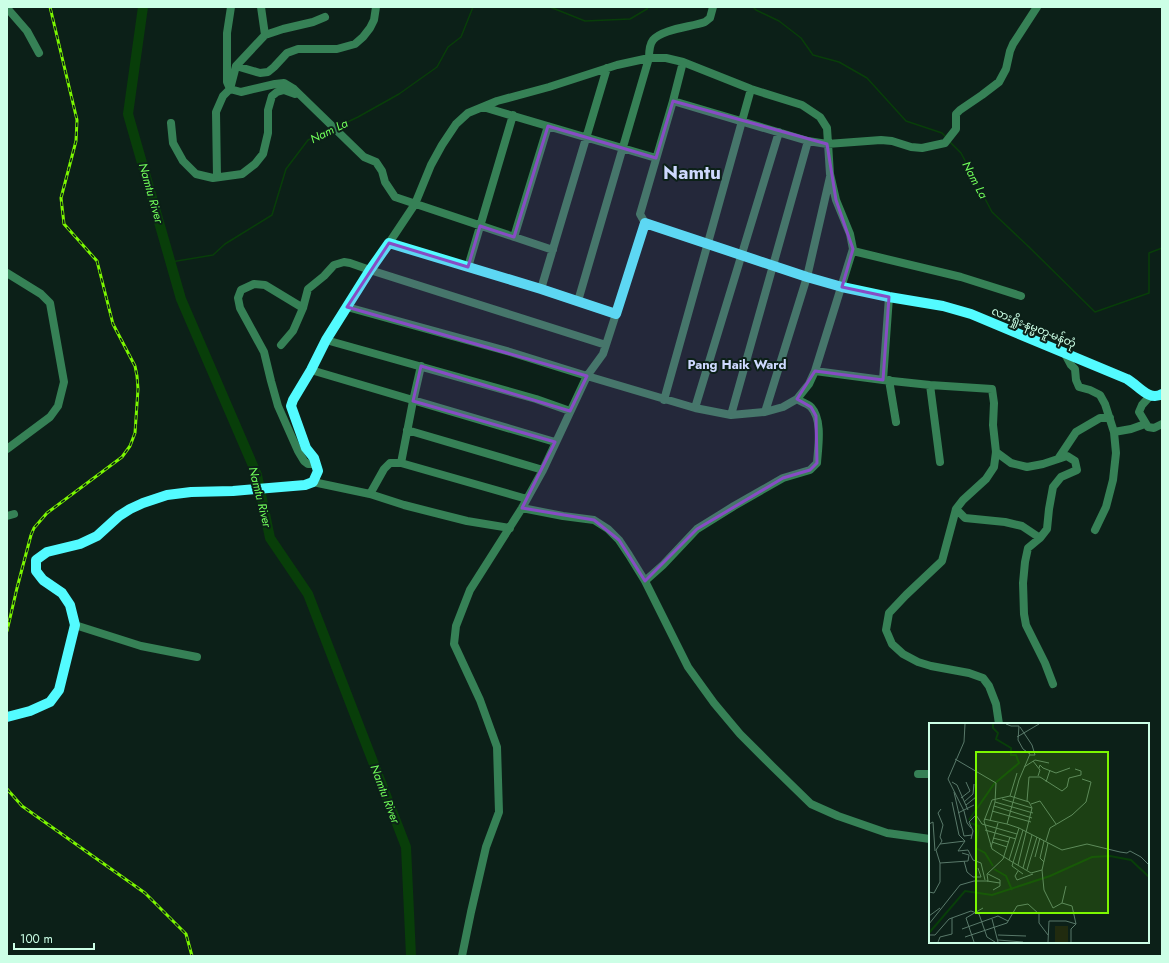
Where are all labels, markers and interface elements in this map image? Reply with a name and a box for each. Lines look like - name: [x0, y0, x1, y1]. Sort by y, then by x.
- water label: Nam La: [307, 114, 351, 148]
- water label: Nam La: [958, 158, 993, 202]
- district label: Namtu: [663, 159, 721, 186]
- water label: Namtu River: [134, 161, 168, 226]
- street label: လားရှိုး-နမ္မတူ-မန်တုံ: [989, 303, 1079, 352]
- district label: Pang Haik Ward: [687, 355, 787, 374]
- water label: Namtu River: [244, 465, 276, 530]
- inset map: [929, 723, 1149, 943]
- water label: Namtu River: [366, 762, 405, 827]
- scale bar: [14, 925, 94, 951]
- text: 100 m: [20, 930, 53, 948]

